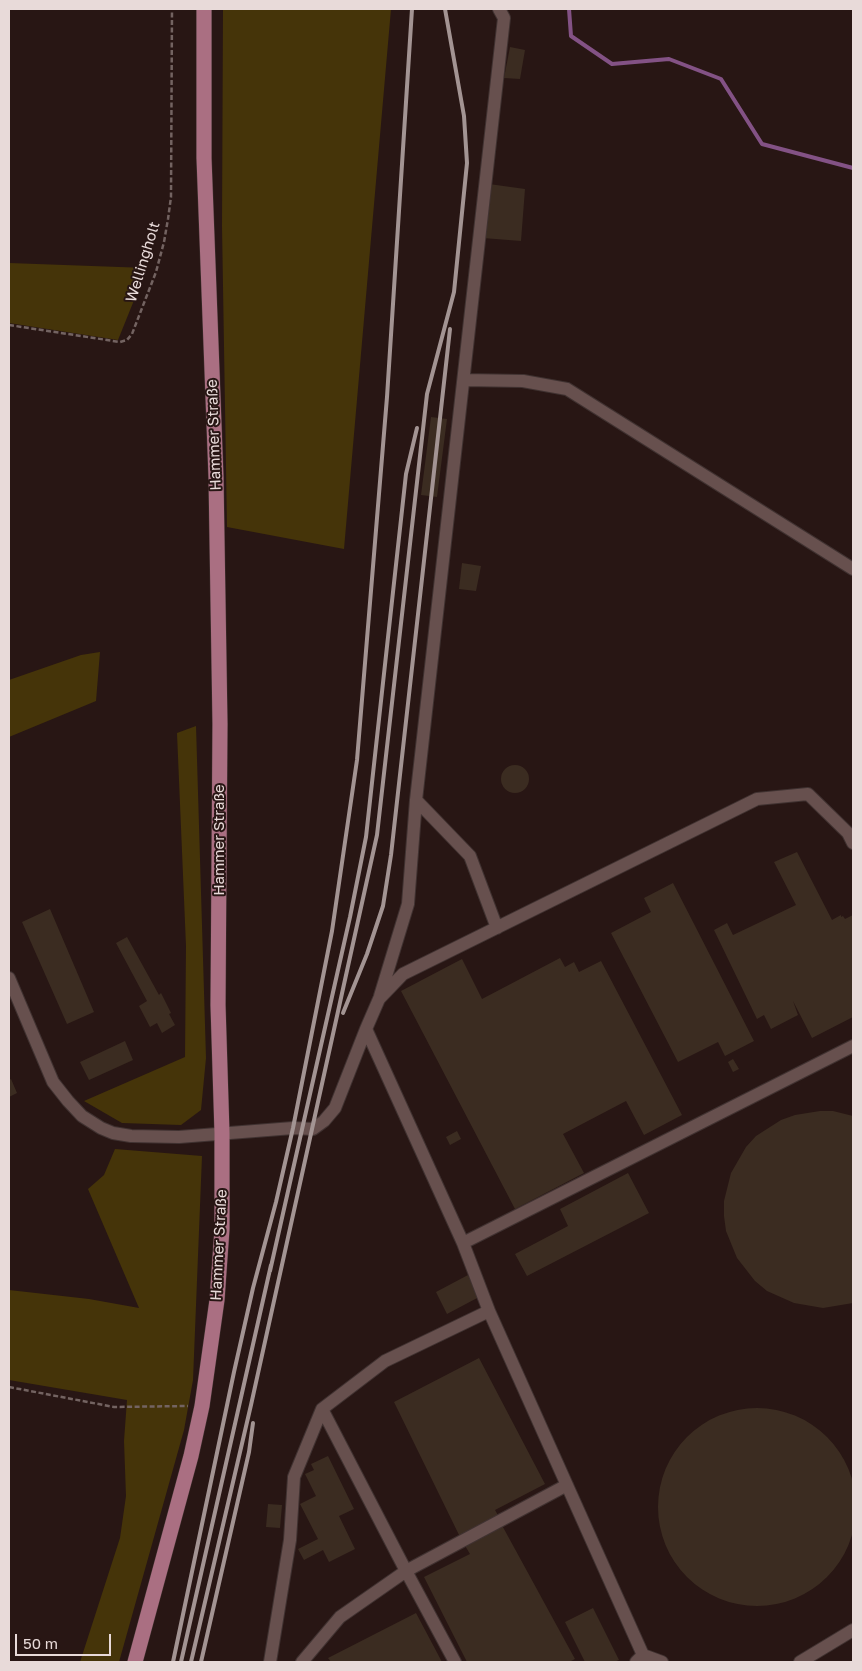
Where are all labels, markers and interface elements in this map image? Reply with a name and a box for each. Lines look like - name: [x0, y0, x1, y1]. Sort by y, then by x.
- street label: Wellingholt: [122, 220, 164, 304]
- street label: Hammer Straße: [203, 379, 225, 491]
- street label: Hammer Straße: [210, 784, 228, 896]
- street label: Hammer Straße: [207, 1189, 231, 1301]
- scale bar: [18, 1624, 114, 1656]
- text: 50 m: [23, 1634, 58, 1652]

